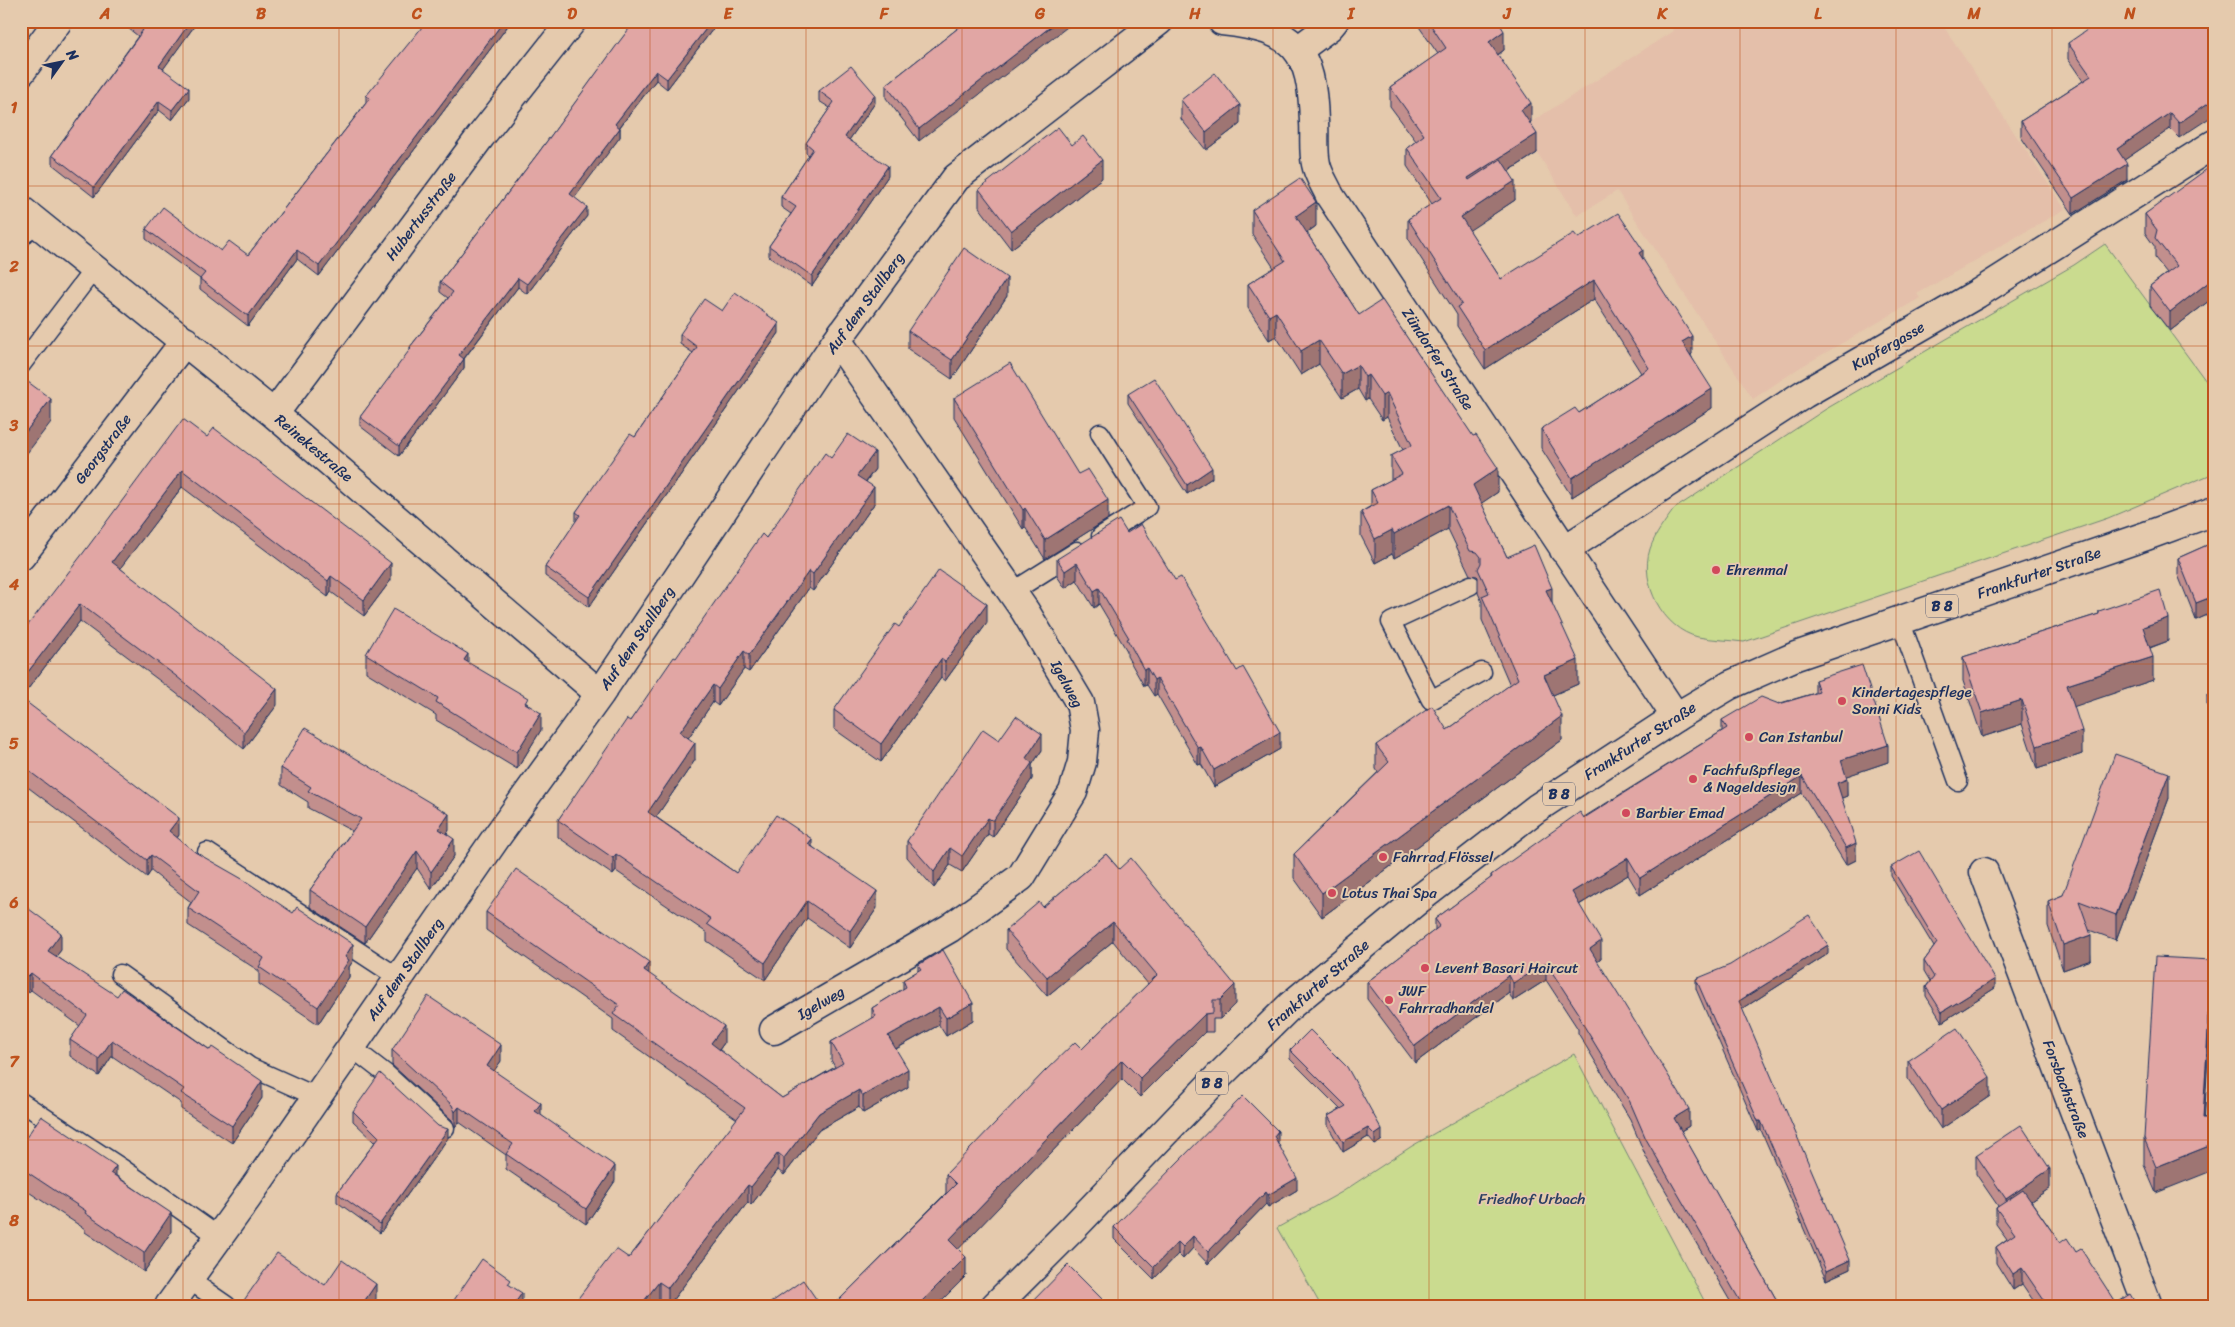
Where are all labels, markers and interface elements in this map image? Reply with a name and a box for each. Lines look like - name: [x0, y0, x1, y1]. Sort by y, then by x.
- text: A: [99, 0, 110, 28]
- text: B: [256, 0, 267, 28]
- text: C: [411, 0, 423, 28]
- text: D: [567, 0, 577, 28]
- text: E: [724, 0, 734, 28]
- text: F: [879, 0, 890, 28]
- text: G: [1034, 0, 1046, 28]
- text: H: [1188, 0, 1201, 28]
- text: I: [1347, 0, 1356, 28]
- text: J: [1502, 0, 1512, 28]
- text: K: [1656, 0, 1668, 28]
- text: L: [1814, 0, 1822, 28]
- text: M: [1966, 0, 1981, 28]
- text: N: [2123, 0, 2136, 28]
- north arrow: [38, 38, 88, 88]
- text: N: [59, 43, 86, 66]
- text: 1: [11, 93, 18, 122]
- street label: Hubertusstraße: [379, 165, 464, 266]
- street label: Auf dem Stallberg: [818, 246, 911, 360]
- text: 2: [8, 252, 19, 281]
- street label: Zündorfer Straße: [1395, 302, 1481, 416]
- street label: Kupfergasse: [1846, 314, 1930, 378]
- street label: Reinekestraße: [269, 407, 359, 489]
- street label: Georgstraße: [68, 408, 138, 490]
- text: 3: [9, 411, 19, 440]
- street label: Frankfurter Straße: [1973, 539, 2105, 606]
- place label: Ehrenmal: [1726, 557, 1788, 583]
- marker: Ehrenmal: [1710, 564, 1722, 576]
- text: 4: [8, 570, 19, 599]
- street label: Auf dem Stallberg: [592, 580, 682, 696]
- road number: B 8: [1926, 594, 1958, 618]
- street label: Igelweg: [1043, 654, 1091, 713]
- place label: Kindertagespflege Sonni Kids: [1852, 679, 1972, 722]
- street label: Frankfurter Straße: [1578, 695, 1702, 787]
- marker: Kindertagespflege Sonni Kids: [1836, 695, 1848, 707]
- place label: Can Istanbul: [1759, 724, 1843, 750]
- text: 5: [9, 729, 19, 758]
- marker: Can Istanbul: [1743, 731, 1755, 743]
- place label: Fachfußpflege & Nageldesign: [1703, 757, 1800, 800]
- marker: Fachfußpflege & Nageldesign: [1687, 773, 1699, 785]
- road number: B 8: [1543, 782, 1575, 806]
- place label: Barbier Emad: [1636, 800, 1725, 826]
- marker: Barbier Emad: [1620, 807, 1632, 819]
- place label: Fahrrad Flössel: [1393, 844, 1494, 870]
- marker: Fahrrad Flössel: [1377, 851, 1389, 863]
- place label: Lotus Thai Spa: [1342, 880, 1437, 906]
- marker: Lotus Thai Spa: [1326, 887, 1338, 899]
- text: 6: [8, 888, 19, 917]
- street label: Auf dem Stallberg: [359, 912, 450, 1027]
- street label: Frankfurter Straße: [1260, 932, 1376, 1037]
- place label: Levent Basari Haircut: [1435, 955, 1579, 981]
- marker: Levent Basari Haircut: [1419, 962, 1431, 974]
- place label: JWF Fahrradhandel: [1398, 978, 1494, 1021]
- street label: Igelweg: [791, 979, 850, 1028]
- marker: JWF Fahrradhandel: [1383, 994, 1395, 1006]
- street label: Forsbachstraße: [2035, 1036, 2097, 1143]
- text: 7: [9, 1047, 20, 1076]
- road number: B 8: [1196, 1072, 1228, 1094]
- park label: Friedhof Urbach: [1479, 1186, 1586, 1212]
- text: 8: [8, 1206, 19, 1235]

